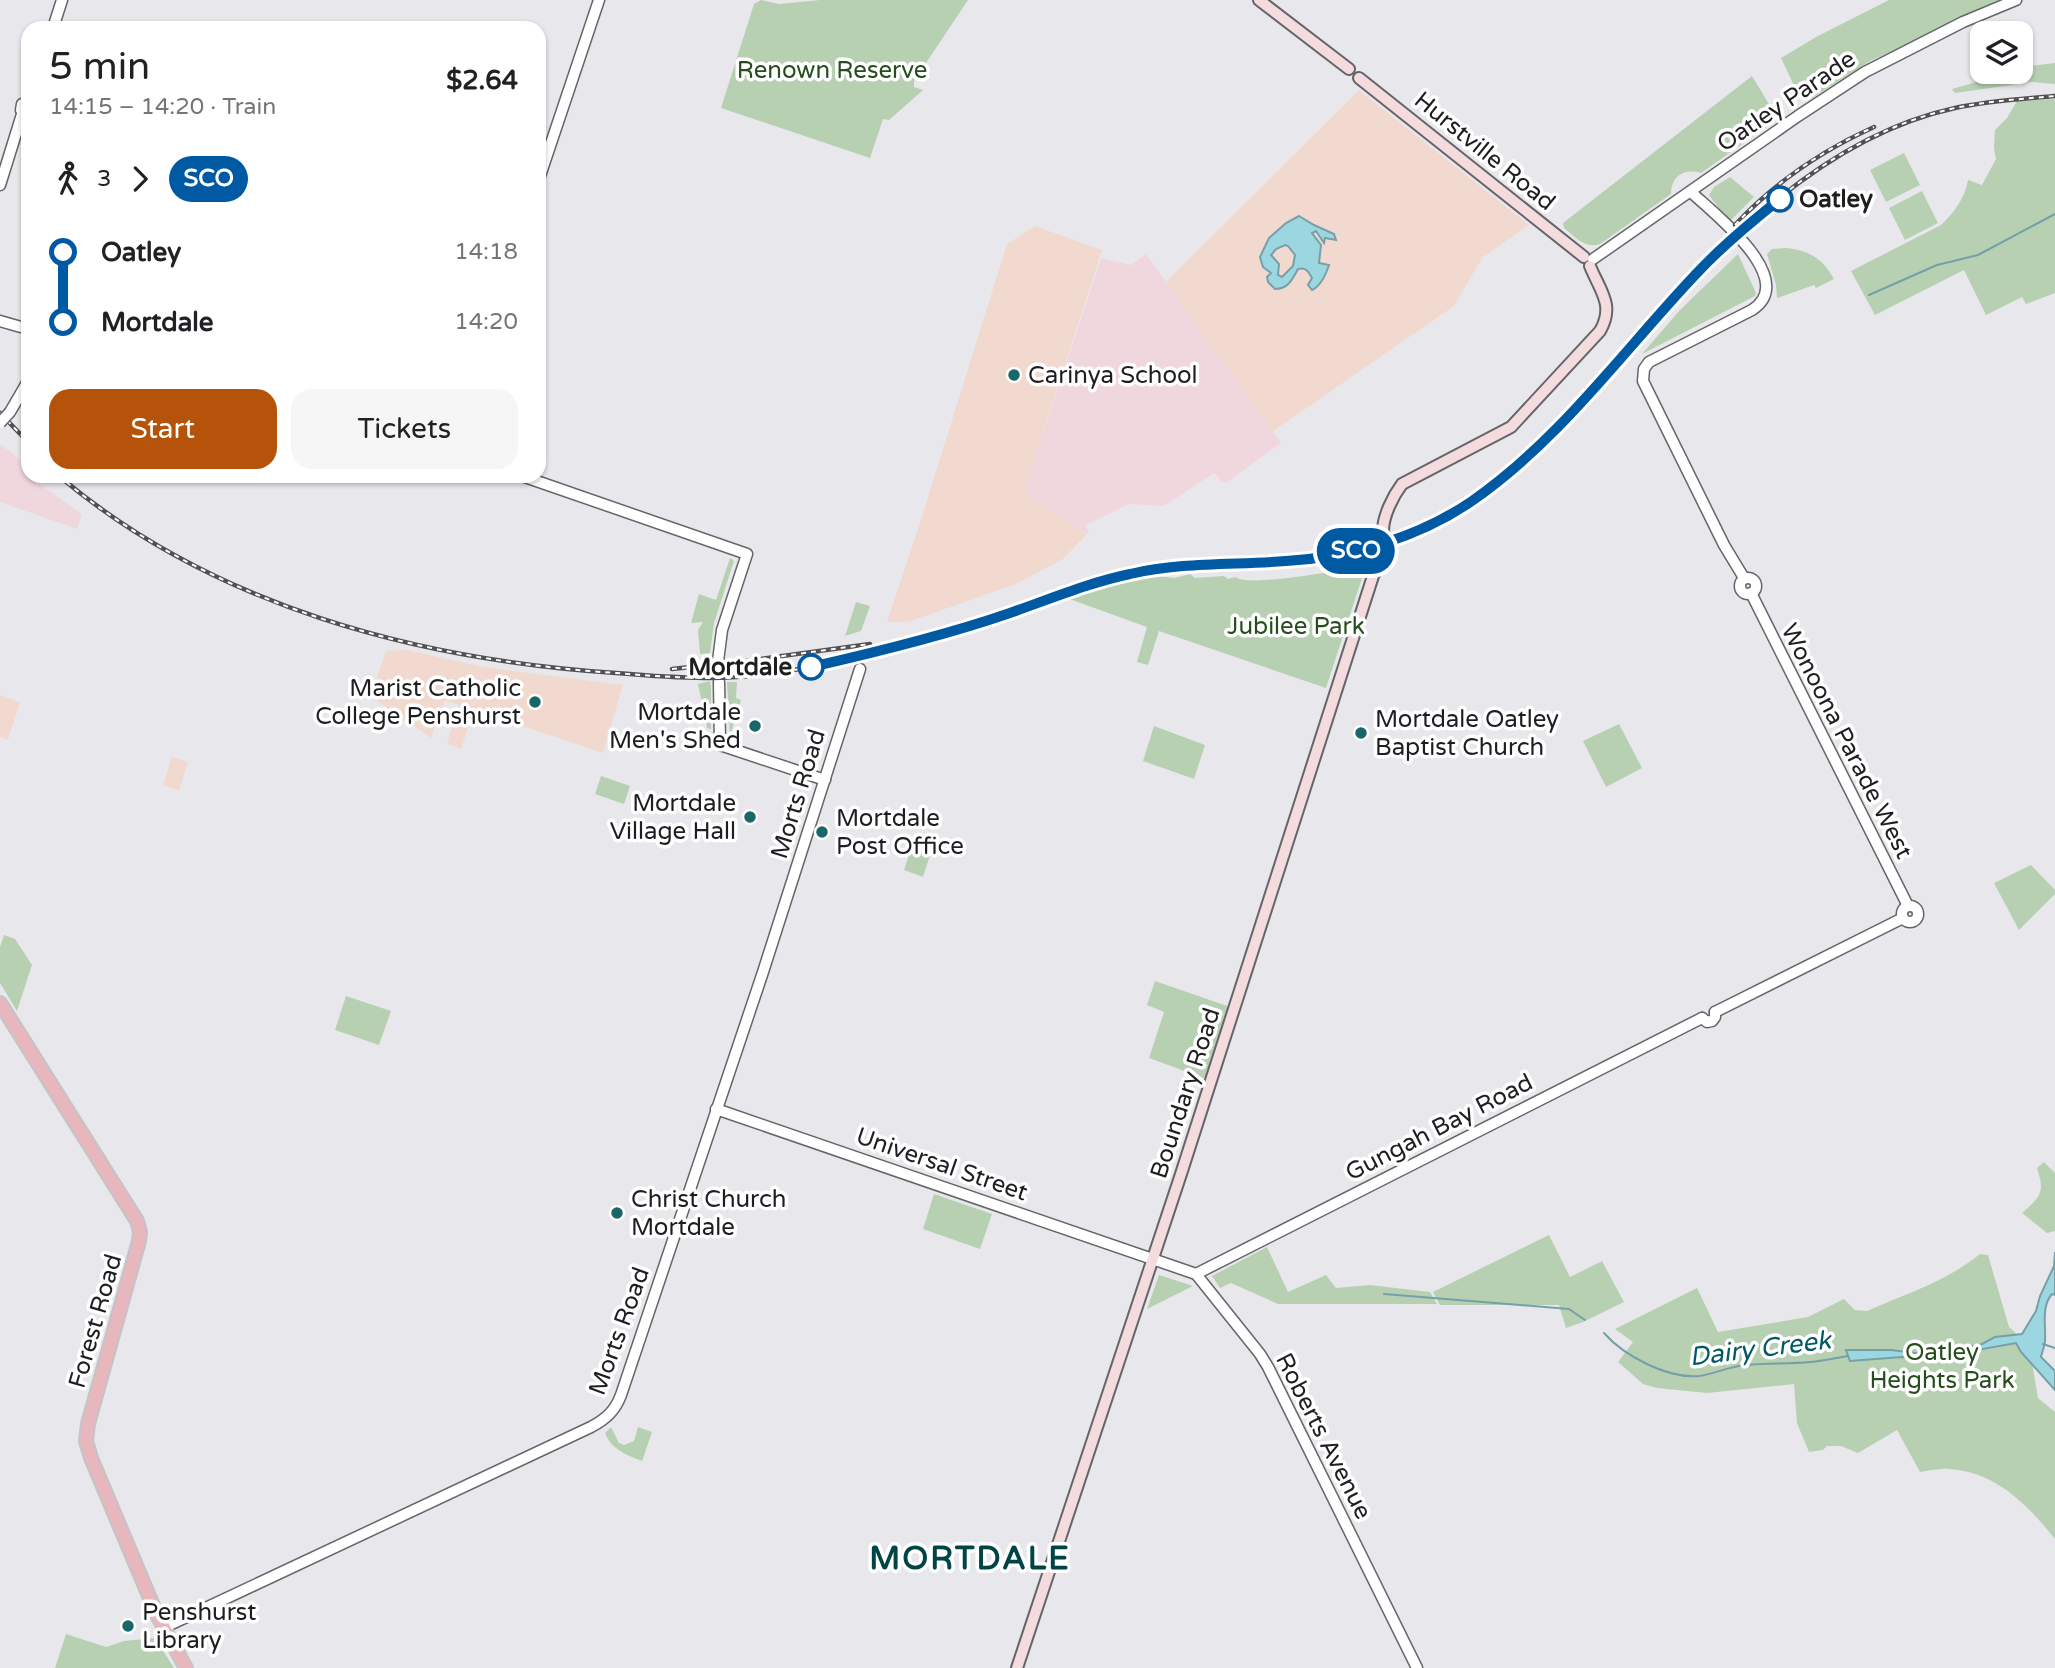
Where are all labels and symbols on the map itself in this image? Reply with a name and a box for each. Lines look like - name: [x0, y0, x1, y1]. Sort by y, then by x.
- street label: Oatley Parade: [1712, 44, 1861, 158]
- park label: Renown Reserve: [737, 56, 927, 85]
- street label: Hurstville Road: [1408, 86, 1561, 217]
- place label: Oatley: [1799, 185, 1873, 214]
- marker: Oatley: [1767, 186, 1793, 212]
- place label: Carinya School: [1028, 361, 1198, 390]
- marker: Carinya School: [1006, 367, 1022, 383]
- line badge: SCO: [1316, 528, 1396, 574]
- park label: Jubilee Park: [1227, 612, 1365, 641]
- street label: Wonoona Parade West: [1775, 619, 1918, 864]
- place label: Mortdale: [688, 653, 792, 682]
- marker: Mortdale: [798, 654, 824, 680]
- place label: Marist Catholic College Penshurst: [315, 674, 521, 731]
- marker: Marist Catholic College Penshurst: [527, 694, 543, 710]
- place label: Mortdale Men's Shed: [609, 698, 741, 755]
- place label: Mortdale Oatley Baptist Church: [1375, 705, 1559, 762]
- marker: Mortdale Men's Shed: [747, 718, 763, 734]
- marker: Mortdale Oatley Baptist Church: [1353, 725, 1369, 741]
- street label: Morts Road: [765, 726, 832, 862]
- place label: Mortdale Village Hall: [610, 789, 736, 846]
- place label: Mortdale Post Office: [836, 804, 964, 861]
- marker: Mortdale Village Hall: [742, 809, 758, 825]
- marker: Mortdale Post Office: [814, 824, 830, 840]
- street label: Boundary Road: [1144, 1004, 1227, 1182]
- street label: Gungah Bay Road: [1341, 1068, 1538, 1187]
- street label: Universal Street: [852, 1122, 1031, 1207]
- place label: Christ Church Mortdale: [631, 1185, 786, 1242]
- marker: Christ Church Mortdale: [609, 1205, 625, 1221]
- street label: Forest Road: [63, 1251, 128, 1391]
- street label: Morts Road: [583, 1263, 656, 1399]
- water label: Dairy Creek: [1688, 1324, 1834, 1373]
- park label: Oatley Heights Park: [1869, 1338, 2015, 1395]
- street label: Roberts Avenue: [1269, 1348, 1378, 1524]
- district label: MORTDALE: [869, 1540, 1071, 1578]
- place label: Penshurst Library: [142, 1598, 256, 1655]
- marker: Penshurst Library: [120, 1618, 136, 1634]

